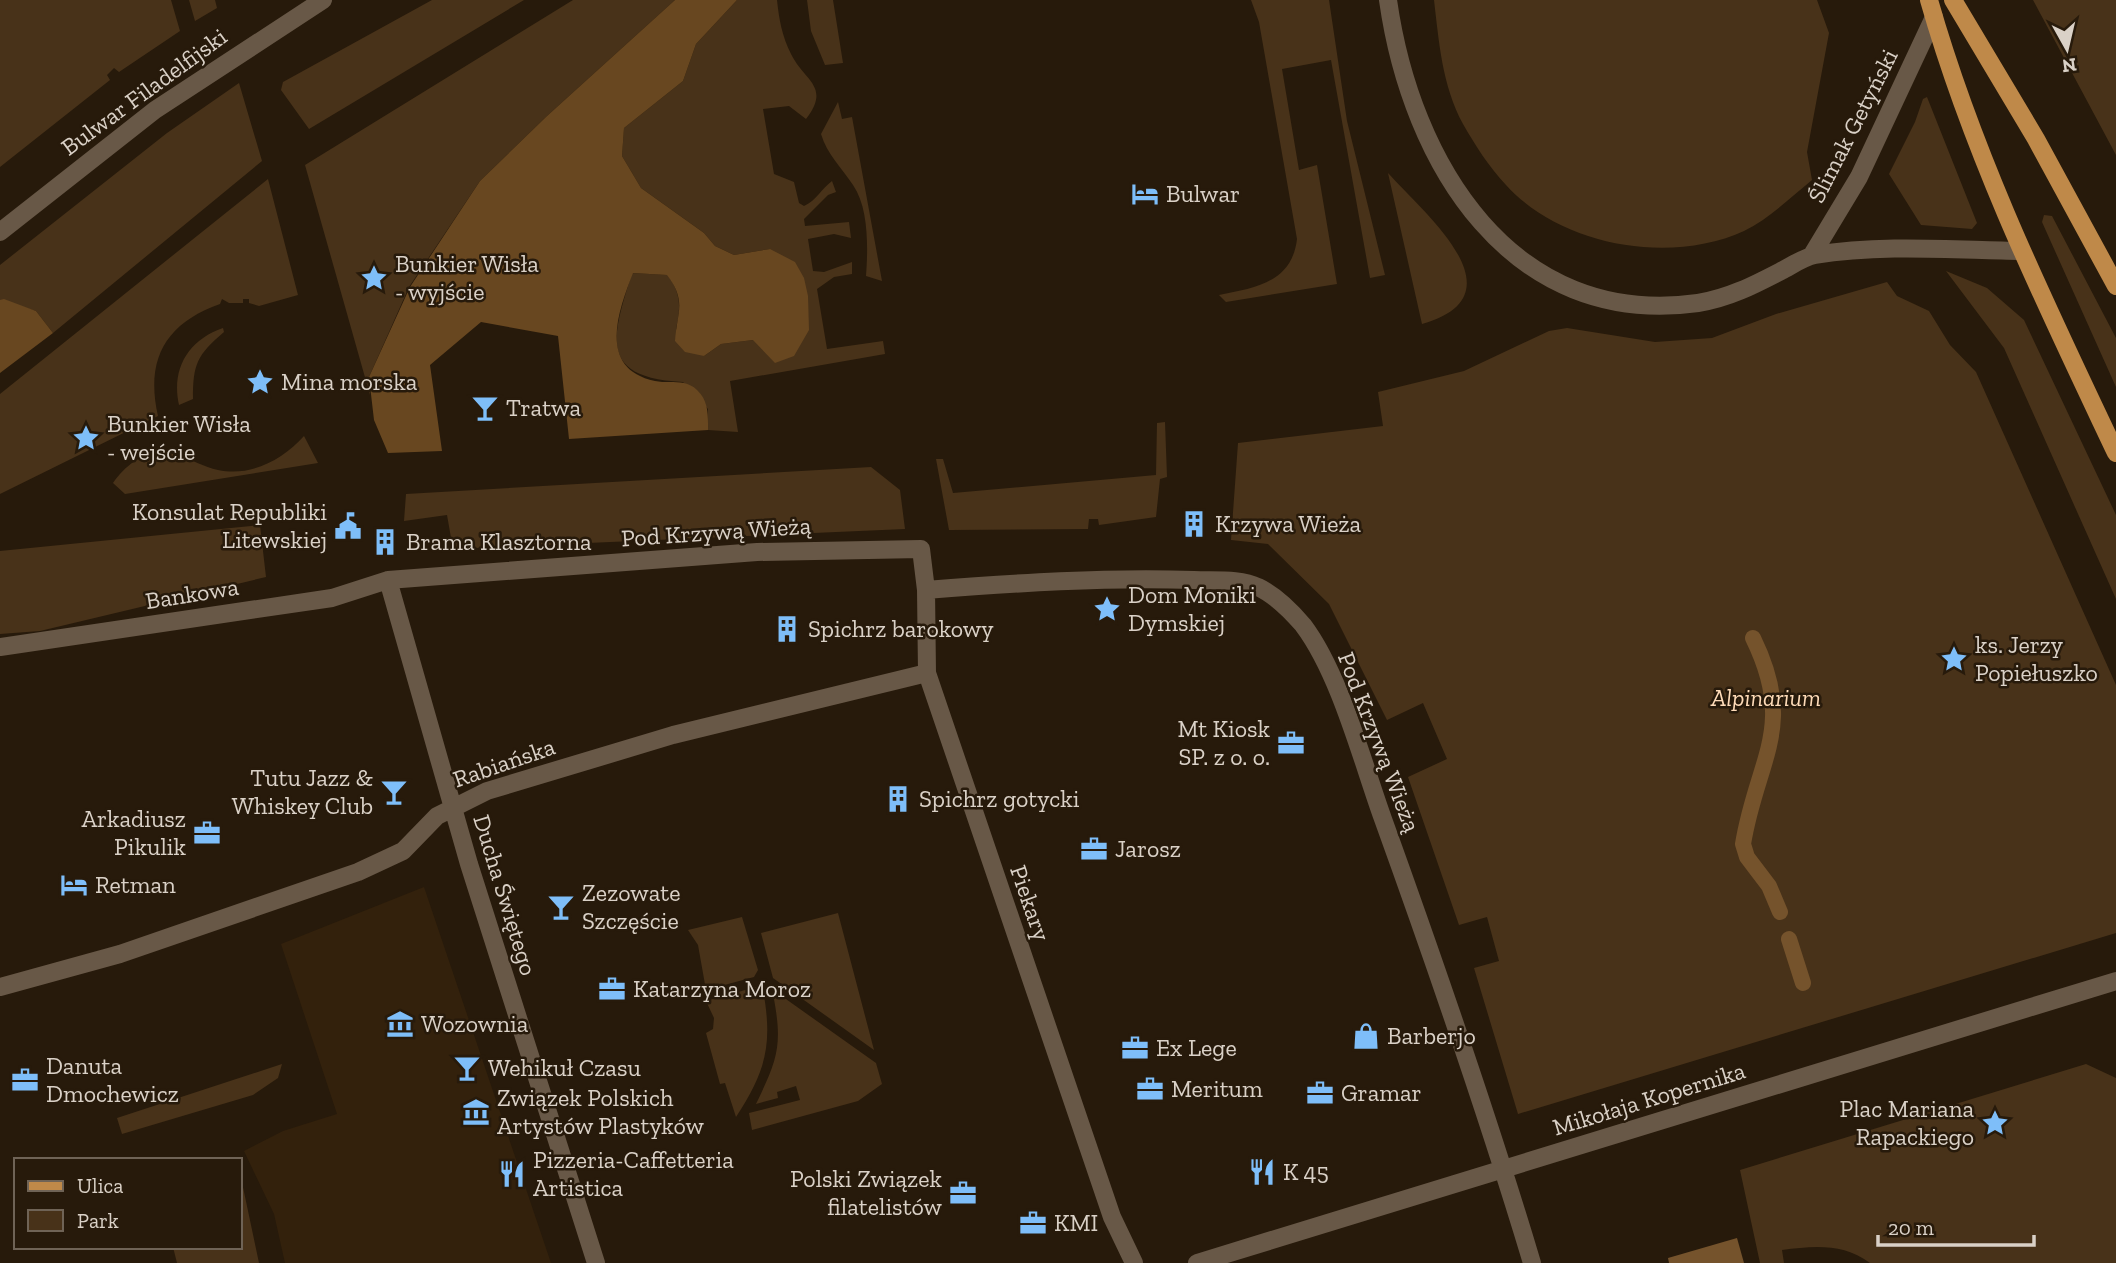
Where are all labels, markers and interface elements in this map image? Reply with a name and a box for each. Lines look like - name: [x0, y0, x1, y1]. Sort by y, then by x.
- north arrow: [2032, 14, 2102, 84]
- street label: Bulwar Filadelfijski: [55, 22, 232, 161]
- street label: Ślimak Getyński: [1801, 44, 1904, 207]
- text: N: [2061, 53, 2078, 78]
- hotel icon: Bulwar: [1130, 179, 1160, 209]
- place label: Bulwar: [1166, 179, 1240, 208]
- place label: Bunkier Wisła - wyjście: [395, 249, 539, 306]
- place icon: Bunkier Wisła - wyjście: [359, 263, 389, 293]
- place icon: Mina morska: [245, 367, 275, 397]
- place label: Mina morska: [281, 367, 418, 396]
- bar icon: Tratwa: [470, 393, 500, 423]
- place label: Tratwa: [506, 393, 581, 422]
- place label: Bunkier Wisła - wejście: [107, 409, 251, 466]
- place icon: Bunkier Wisła - wejście: [71, 423, 101, 453]
- place label: Konsulat Republiki Litewskiej: [132, 497, 327, 554]
- building icon: Krzywa Wieża: [1179, 509, 1209, 539]
- place label: Krzywa Wieża: [1215, 509, 1362, 538]
- street label: Pod Krzywą Wieżą: [620, 510, 812, 553]
- public building icon: Konsulat Republiki Litewskiej: [333, 511, 363, 541]
- building icon: Brama Klasztorna: [370, 527, 400, 557]
- place label: Brama Klasztorna: [406, 527, 592, 556]
- street label: Bankowa: [143, 572, 241, 615]
- place label: Dom Moniki Dymskiej: [1128, 580, 1256, 637]
- place icon: Dom Moniki Dymskiej: [1092, 594, 1122, 624]
- building icon: Spichrz barokowy: [772, 614, 802, 644]
- place label: Spichrz barokowy: [808, 614, 994, 643]
- place label: ks. Jerzy Popiełuszko: [1975, 630, 2098, 687]
- place icon: ks. Jerzy Popiełuszko: [1939, 644, 1969, 674]
- street label: Pod Krzywą Wieżą: [1332, 648, 1427, 836]
- park label: Alpinarium: [1710, 683, 1821, 712]
- place label: Mt Kiosk SP. z o. o.: [1177, 714, 1271, 771]
- office icon: Mt Kiosk SP. z o. o.: [1276, 728, 1306, 758]
- street label: Rabiańska: [449, 731, 559, 793]
- place label: Tutu Jazz & Whiskey Club: [232, 763, 373, 820]
- bar icon: Tutu Jazz & Whiskey Club: [379, 777, 409, 807]
- building icon: Spichrz gotycki: [883, 784, 913, 814]
- place label: Spichrz gotycki: [919, 784, 1080, 813]
- place label: Arkadiusz Pikulik: [81, 804, 187, 861]
- street label: Ducha Świętego: [467, 811, 544, 979]
- office icon: Arkadiusz Pikulik: [192, 818, 222, 848]
- office icon: Jarosz: [1079, 834, 1109, 864]
- place label: Jarosz: [1115, 834, 1181, 863]
- street label: Piekary: [1004, 861, 1057, 945]
- hotel icon: Retman: [59, 870, 89, 900]
- place label: Retman: [95, 870, 176, 899]
- place label: Zezowate Szczęście: [582, 878, 681, 935]
- bar icon: Zezowate Szczęście: [546, 892, 576, 922]
- office icon: Katarzyna Moroz: [597, 974, 627, 1004]
- place label: Katarzyna Moroz: [633, 974, 811, 1003]
- museum icon: Wozownia: [385, 1009, 415, 1039]
- place label: Wozownia: [421, 1009, 529, 1038]
- shop icon: Barberjo: [1351, 1021, 1381, 1051]
- place label: Barberjo: [1387, 1021, 1476, 1050]
- office icon: Ex Lege: [1120, 1033, 1150, 1063]
- place label: Ex Lege: [1156, 1033, 1237, 1062]
- place label: Danuta Dmochewicz: [46, 1051, 179, 1108]
- bar icon: Wehikuł Czasu: [452, 1053, 482, 1083]
- place label: Wehikuł Czasu: [488, 1053, 641, 1082]
- street label: Mikołaja Kopernika: [1549, 1055, 1749, 1142]
- office icon: Danuta Dmochewicz: [10, 1065, 40, 1095]
- office icon: Meritum: [1135, 1074, 1165, 1104]
- place label: Meritum: [1171, 1074, 1263, 1103]
- office icon: Gramar: [1305, 1078, 1335, 1108]
- place label: Gramar: [1341, 1078, 1422, 1107]
- place label: Związek Polskich Artystów Plastyków: [497, 1083, 704, 1140]
- place label: Plac Mariana Rapackiego: [1839, 1094, 1974, 1151]
- museum icon: Związek Polskich Artystów Plastyków: [461, 1097, 491, 1127]
- place icon: Plac Mariana Rapackiego: [1980, 1108, 2010, 1138]
- place label: Pizzeria-Caffetteria Artistica: [533, 1145, 734, 1202]
- restaurant icon: K 45: [1247, 1157, 1277, 1187]
- place label: K 45: [1283, 1157, 1329, 1186]
- legend: [14, 1158, 242, 1249]
- restaurant icon: Pizzeria-Caffetteria Artistica: [497, 1159, 527, 1189]
- place label: Polski Związek filatelistów: [790, 1164, 943, 1221]
- text: Ulica: [77, 1173, 123, 1198]
- office icon: Polski Związek filatelistów: [948, 1178, 978, 1208]
- scale bar: [1878, 1204, 2034, 1248]
- text: Park: [77, 1208, 119, 1233]
- office icon: KMI: [1018, 1208, 1048, 1238]
- place label: KMI: [1054, 1208, 1098, 1237]
- text: 20 m: [1888, 1215, 1934, 1240]

